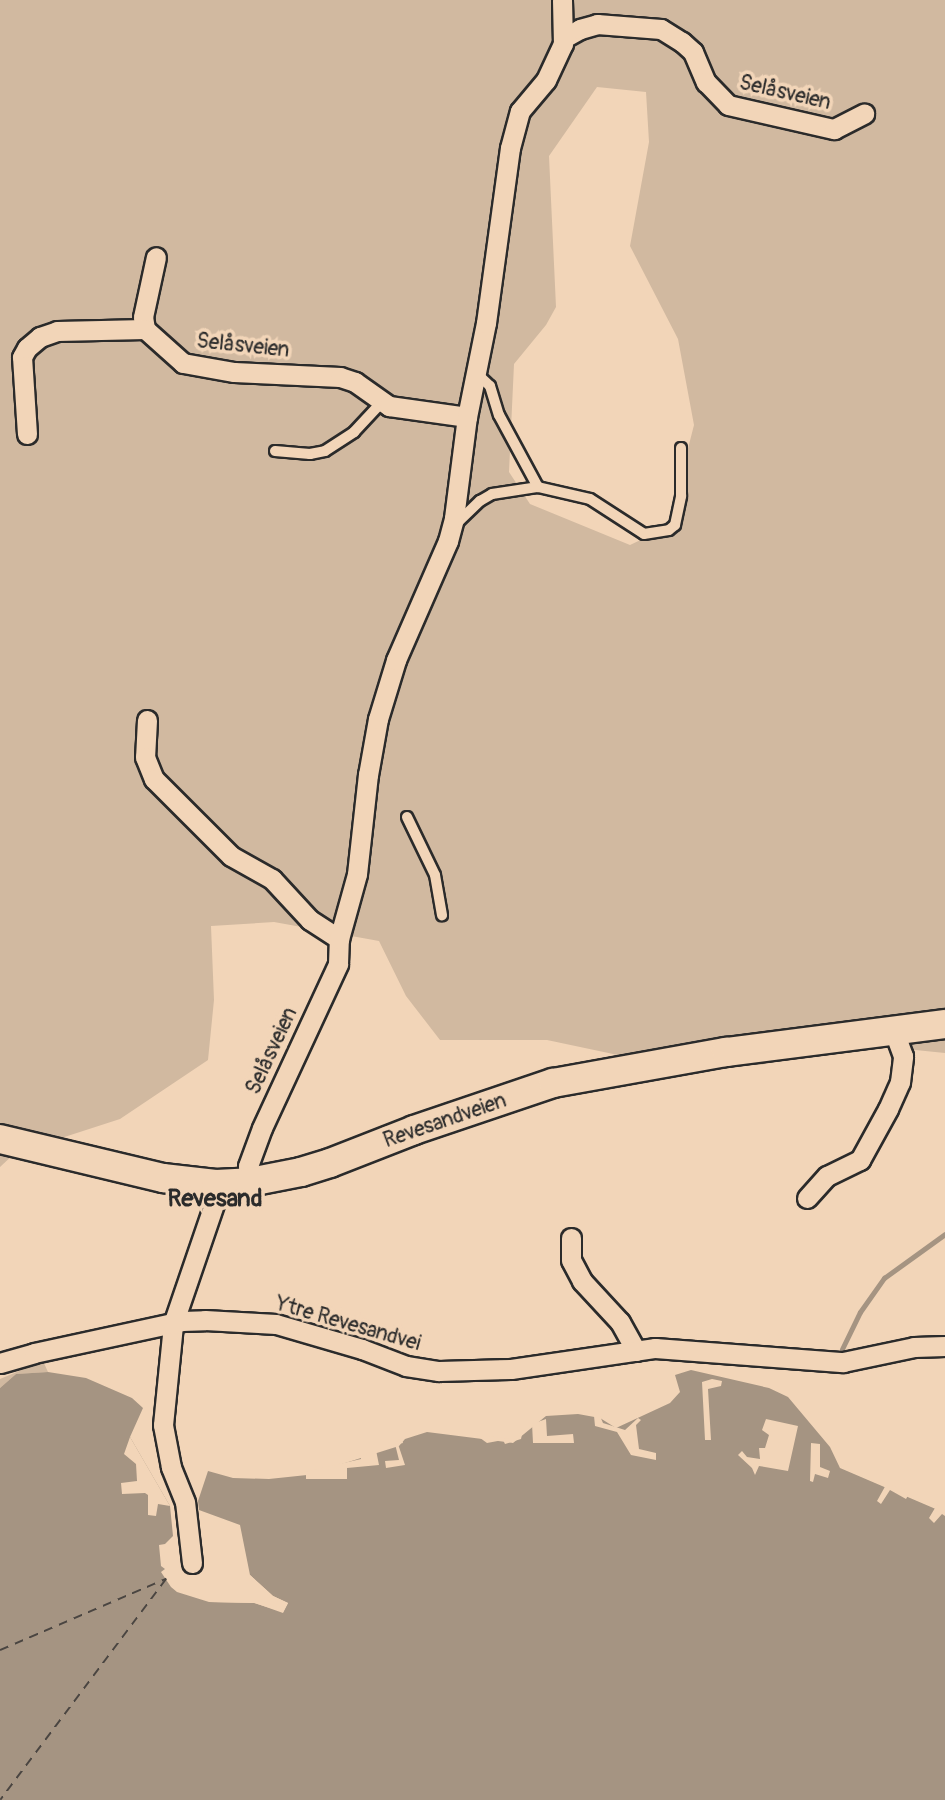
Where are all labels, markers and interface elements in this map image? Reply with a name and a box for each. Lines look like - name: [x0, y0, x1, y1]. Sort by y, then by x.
- street label: Selåsveien: [737, 70, 833, 116]
- street label: Selåsveien: [195, 329, 291, 363]
- street label: Selåsveien: [241, 1003, 303, 1099]
- street label: Revesandveien: [380, 1088, 510, 1154]
- district label: Revesand: [168, 1185, 262, 1213]
- street label: Ytre Revesandvei: [273, 1291, 423, 1357]

